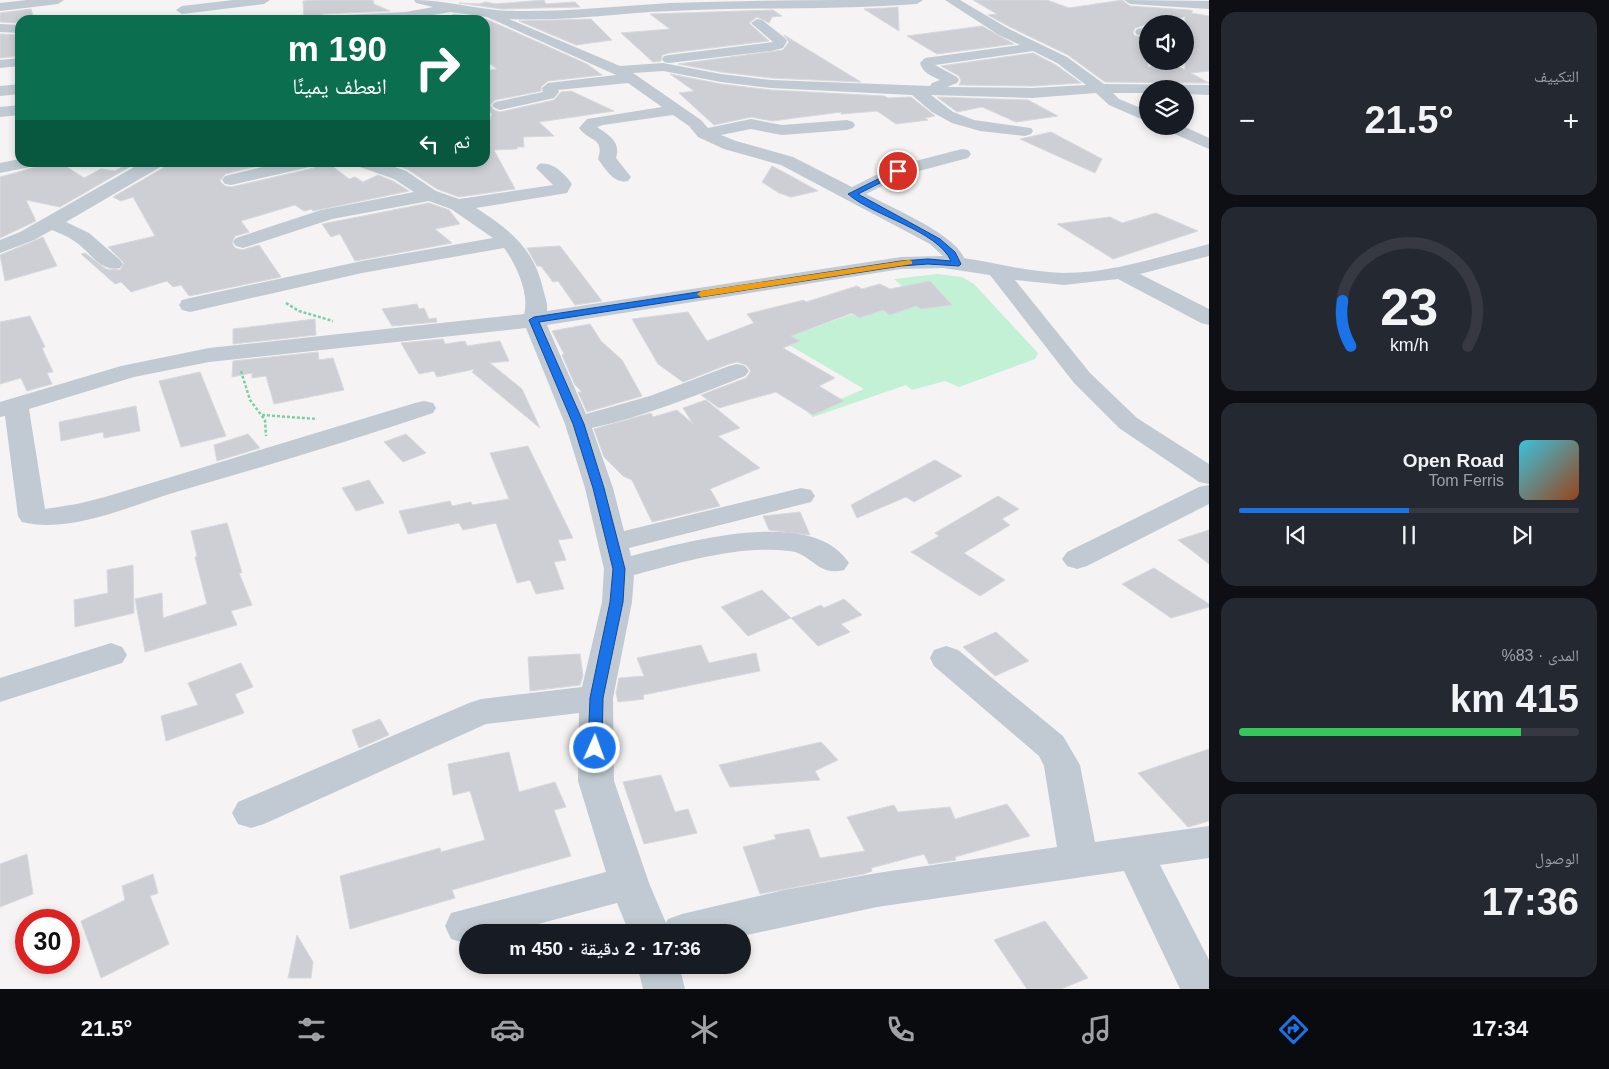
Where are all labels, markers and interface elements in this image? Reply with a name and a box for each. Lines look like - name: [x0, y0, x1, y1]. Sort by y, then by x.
- map controls: [1139, 15, 1194, 135]
- button: sound: [1139, 15, 1194, 70]
- text: 190 m: [288, 29, 387, 68]
- icon: right: [405, 35, 470, 100]
- text: التكييف: [1534, 68, 1579, 85]
- text: انعطف يمينًا: [292, 74, 387, 99]
- button: layers: [1139, 80, 1194, 135]
- text: 21.5°: [1364, 99, 1454, 141]
- text: −: [1239, 105, 1255, 136]
- text: +: [1563, 105, 1579, 136]
- icon: left: [415, 130, 443, 158]
- text: ثم: [453, 131, 470, 152]
- pin: [877, 150, 919, 192]
- icon: arrive: [884, 157, 912, 185]
- text: 23: [1380, 278, 1438, 336]
- text: km/h: [1390, 335, 1428, 355]
- text: Open Road: [1403, 450, 1504, 471]
- text: Tom Ferris: [1428, 472, 1504, 489]
- icon: previous: [1282, 521, 1310, 549]
- icon: pause: [1395, 521, 1423, 549]
- icon: next: [1508, 521, 1536, 549]
- text: المدى · 83%: [1501, 647, 1579, 664]
- text: 415 km: [1450, 678, 1579, 720]
- position arrow: [568, 721, 620, 773]
- text: الوصول: [1535, 850, 1579, 867]
- text: 17:36: [1482, 881, 1579, 923]
- speed limit sign: 30: [15, 909, 80, 974]
- text: 17:36 · 2 دقيقة · 450 m: [509, 938, 701, 959]
- icon: filters: [294, 1012, 329, 1047]
- icon: car: [490, 1012, 525, 1047]
- icon: climate: [687, 1012, 722, 1047]
- icon: phone: [883, 1012, 918, 1047]
- icon: music: [1079, 1012, 1114, 1047]
- icon: directions: [1276, 1012, 1311, 1047]
- text: 21.5°: [81, 1016, 132, 1041]
- text: 17:34: [1472, 1016, 1528, 1041]

